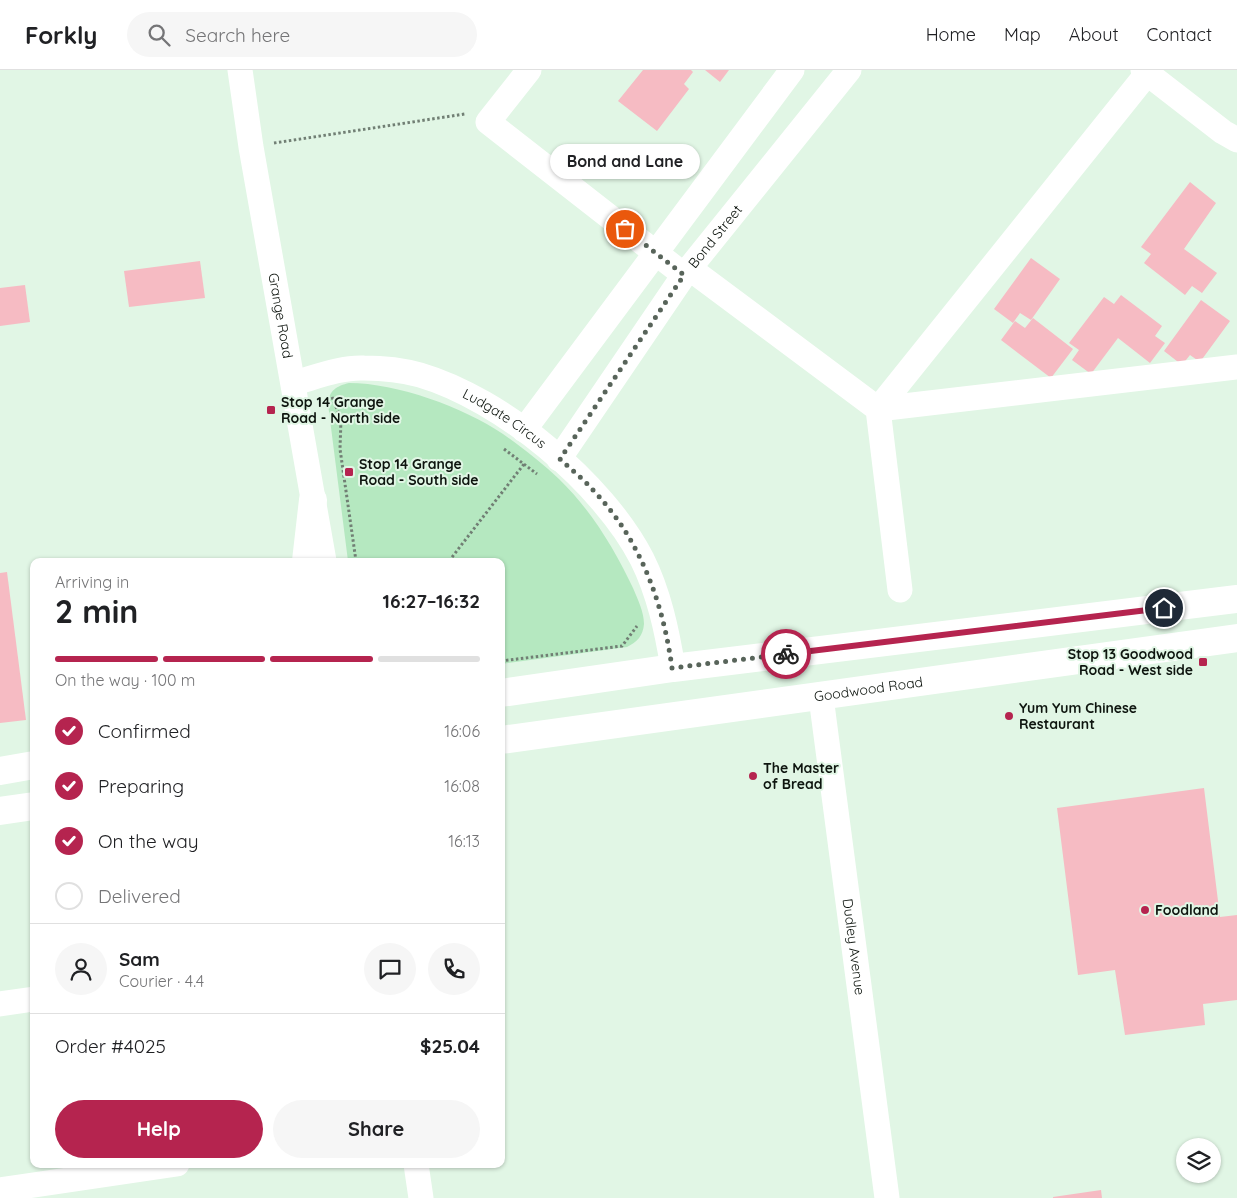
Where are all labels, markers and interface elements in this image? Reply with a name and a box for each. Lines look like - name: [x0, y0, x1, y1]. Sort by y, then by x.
- search box: [127, 12, 477, 57]
- text: Forkly: [25, 20, 97, 50]
- icon: search: [145, 21, 173, 49]
- text: Search here: [185, 23, 290, 47]
- text: Home: [926, 23, 976, 46]
- text: Map: [1004, 23, 1041, 46]
- text: About: [1069, 23, 1119, 46]
- text: Contact: [1147, 23, 1212, 46]
- callout: Bond and Lane: [550, 144, 700, 179]
- text: Bond and Lane: [567, 151, 683, 171]
- street label: Bond Street: [684, 201, 746, 272]
- pin: [604, 208, 646, 250]
- icon: bag: [611, 215, 639, 243]
- street label: Grange Road: [264, 271, 297, 360]
- street label: Ludgate Circus: [460, 384, 550, 452]
- place label: Stop 14 Grange Road - North side: [281, 393, 400, 427]
- marker: Stop 14 Grange Road - North side: [265, 404, 277, 416]
- place label: Stop 14 Grange Road - South side: [359, 455, 479, 489]
- marker: Stop 14 Grange Road - South side: [343, 466, 355, 478]
- text: Arriving in: [55, 572, 129, 592]
- pin: [1143, 587, 1185, 629]
- text: 16:27–16:32: [383, 589, 480, 613]
- text: 2 min: [55, 591, 138, 631]
- icon: home: [1150, 594, 1178, 622]
- courier: [761, 629, 811, 679]
- icon: bike: [772, 640, 800, 668]
- place label: Stop 13 Goodwood Road - West side: [1068, 645, 1193, 679]
- marker: Stop 13 Goodwood Road - West side: [1197, 656, 1209, 668]
- text: On the way · 100 m: [55, 670, 195, 690]
- street label: Goodwood Road: [813, 673, 924, 706]
- place label: Yum Yum Chinese Restaurant: [1019, 699, 1137, 733]
- marker: Yum Yum Chinese Restaurant: [1003, 710, 1015, 722]
- icon: check: [55, 717, 83, 745]
- text: Confirmed: [98, 719, 191, 743]
- text: 16:06: [444, 721, 480, 741]
- place label: The Master of Bread: [763, 759, 839, 793]
- marker: The Master of Bread: [747, 770, 759, 782]
- icon: check: [55, 772, 83, 800]
- text: Preparing: [98, 774, 184, 798]
- text: 16:08: [444, 776, 480, 796]
- icon: check: [55, 827, 83, 855]
- text: On the way: [98, 829, 199, 853]
- text: 16:13: [448, 831, 480, 851]
- text: Delivered: [98, 884, 181, 908]
- street label: Dudley Avenue: [839, 897, 869, 996]
- place label: Foodland: [1155, 901, 1219, 919]
- marker: Foodland: [1139, 904, 1151, 916]
- button: person: [55, 943, 107, 995]
- button: chat: [364, 943, 416, 995]
- button: phone: [428, 943, 480, 995]
- text: Sam: [119, 947, 160, 971]
- text: Courier · 4.4: [119, 971, 204, 991]
- text: Order #4025: [55, 1034, 166, 1058]
- text: $25.04: [420, 1034, 480, 1058]
- button: Help: [55, 1100, 263, 1158]
- button: Share: [273, 1100, 480, 1158]
- map controls: [1176, 1138, 1221, 1183]
- button: layers: [1176, 1138, 1221, 1183]

